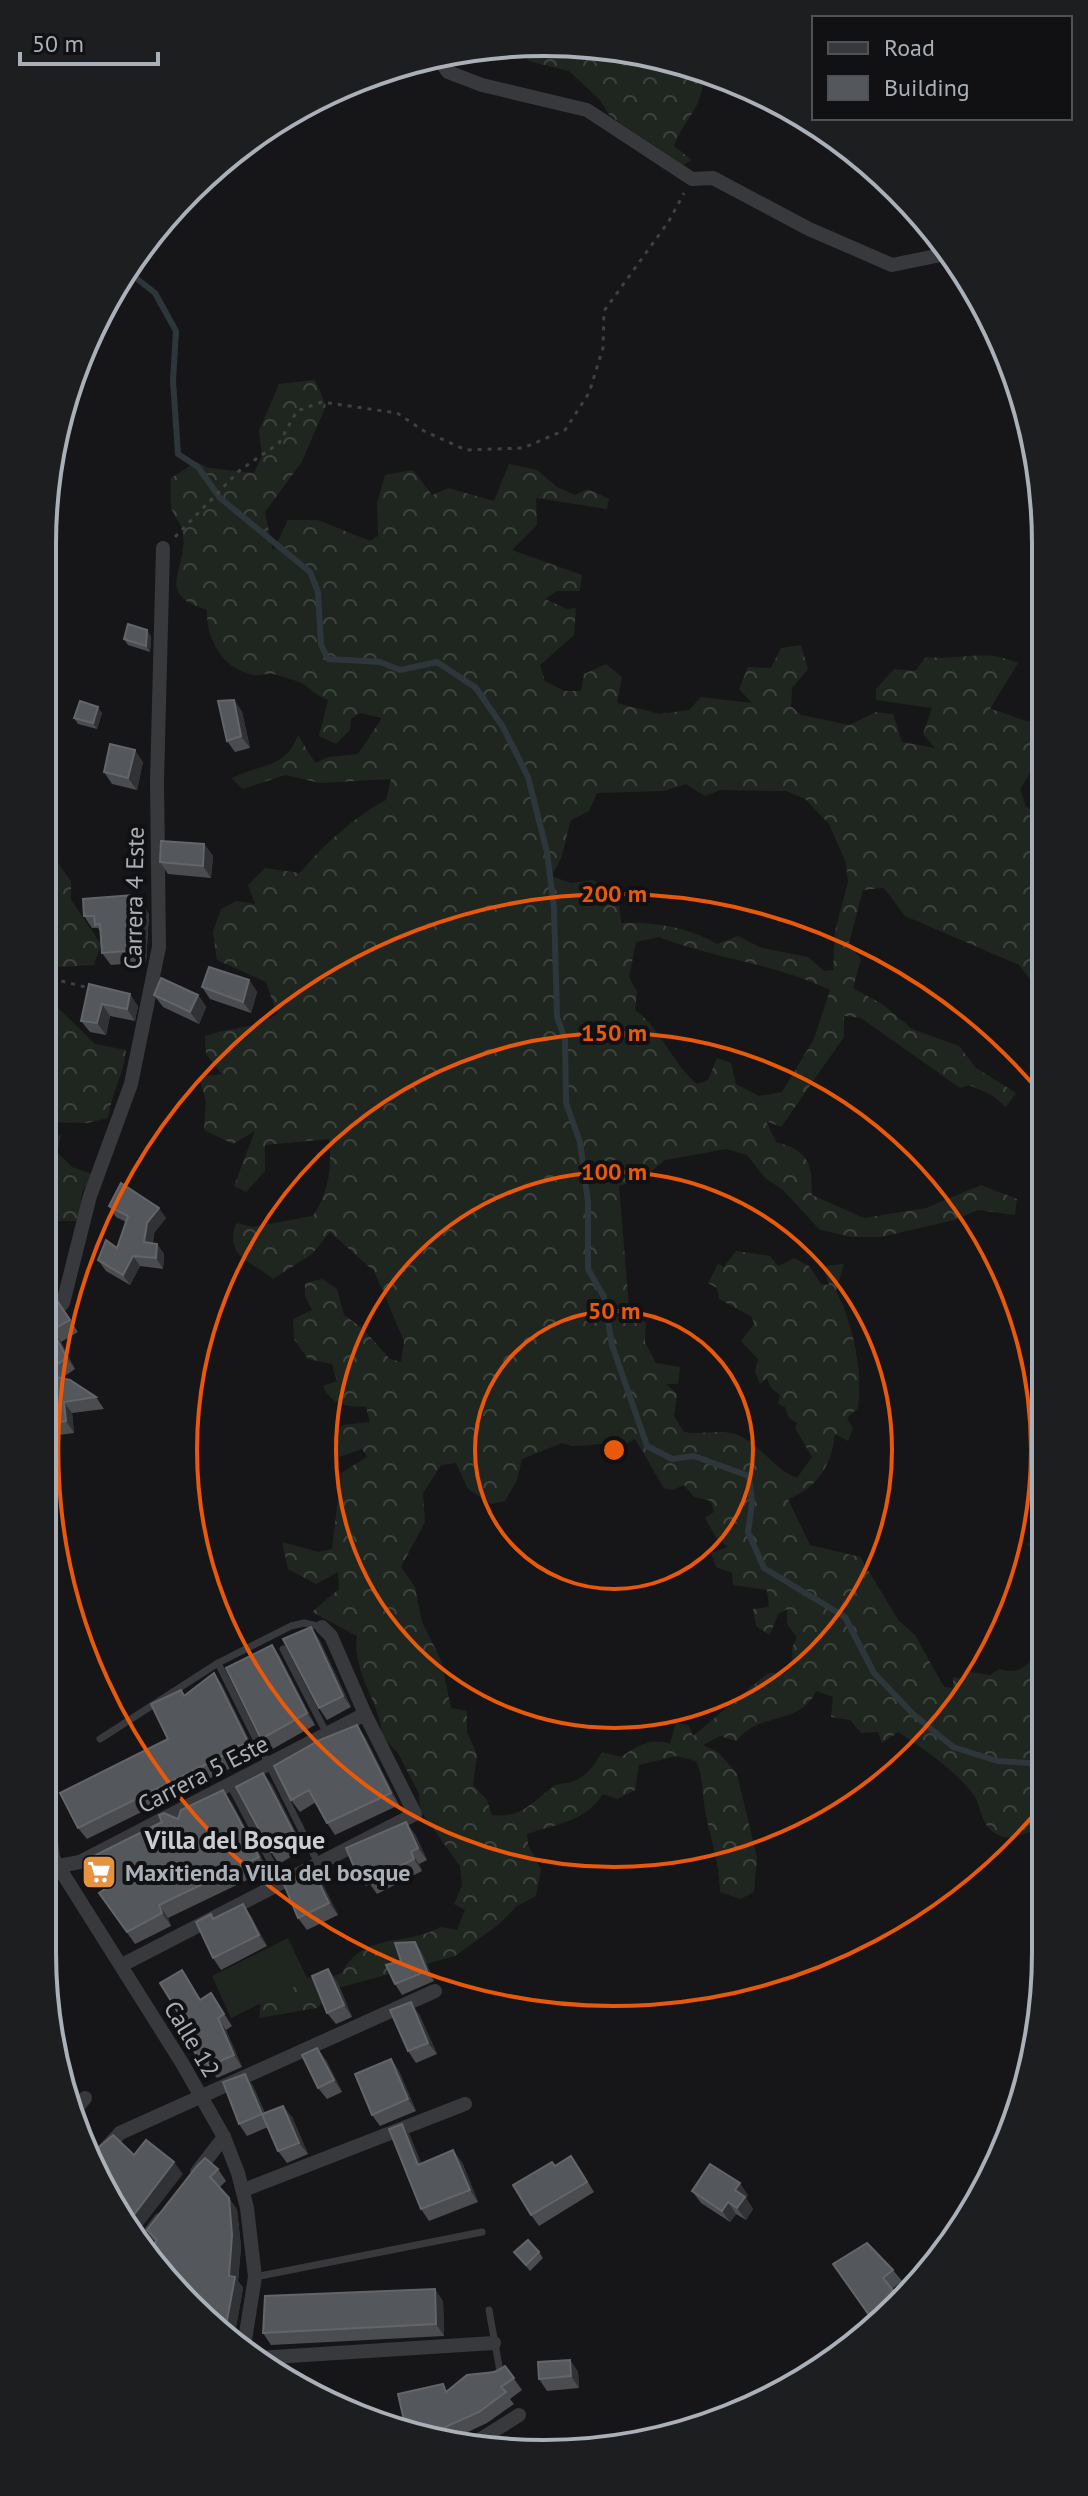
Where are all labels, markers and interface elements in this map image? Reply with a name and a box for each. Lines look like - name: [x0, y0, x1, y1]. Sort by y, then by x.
- scale bar: [20, 16, 158, 66]
- legend: [812, 16, 1072, 120]
- text: 50 m: [32, 28, 84, 59]
- text: Road: [884, 32, 935, 63]
- text: Building: [884, 72, 970, 103]
- street label: Carrera 4 Este: [117, 826, 151, 970]
- text: 200 m: [581, 878, 647, 909]
- text: 150 m: [581, 1017, 647, 1048]
- text: 100 m: [581, 1156, 647, 1187]
- text: 50 m: [588, 1295, 640, 1326]
- centre of rings: [600, 1436, 628, 1464]
- street label: Carrera 5 Este: [132, 1728, 274, 1820]
- district label: Villa del Bosque: [144, 1823, 325, 1856]
- supermarket icon: Maxitienda Villa del bosque: [80, 1853, 118, 1891]
- place label: Maxitienda Villa del bosque: [125, 1857, 411, 1888]
- street label: Calle 12: [157, 1995, 227, 2083]

